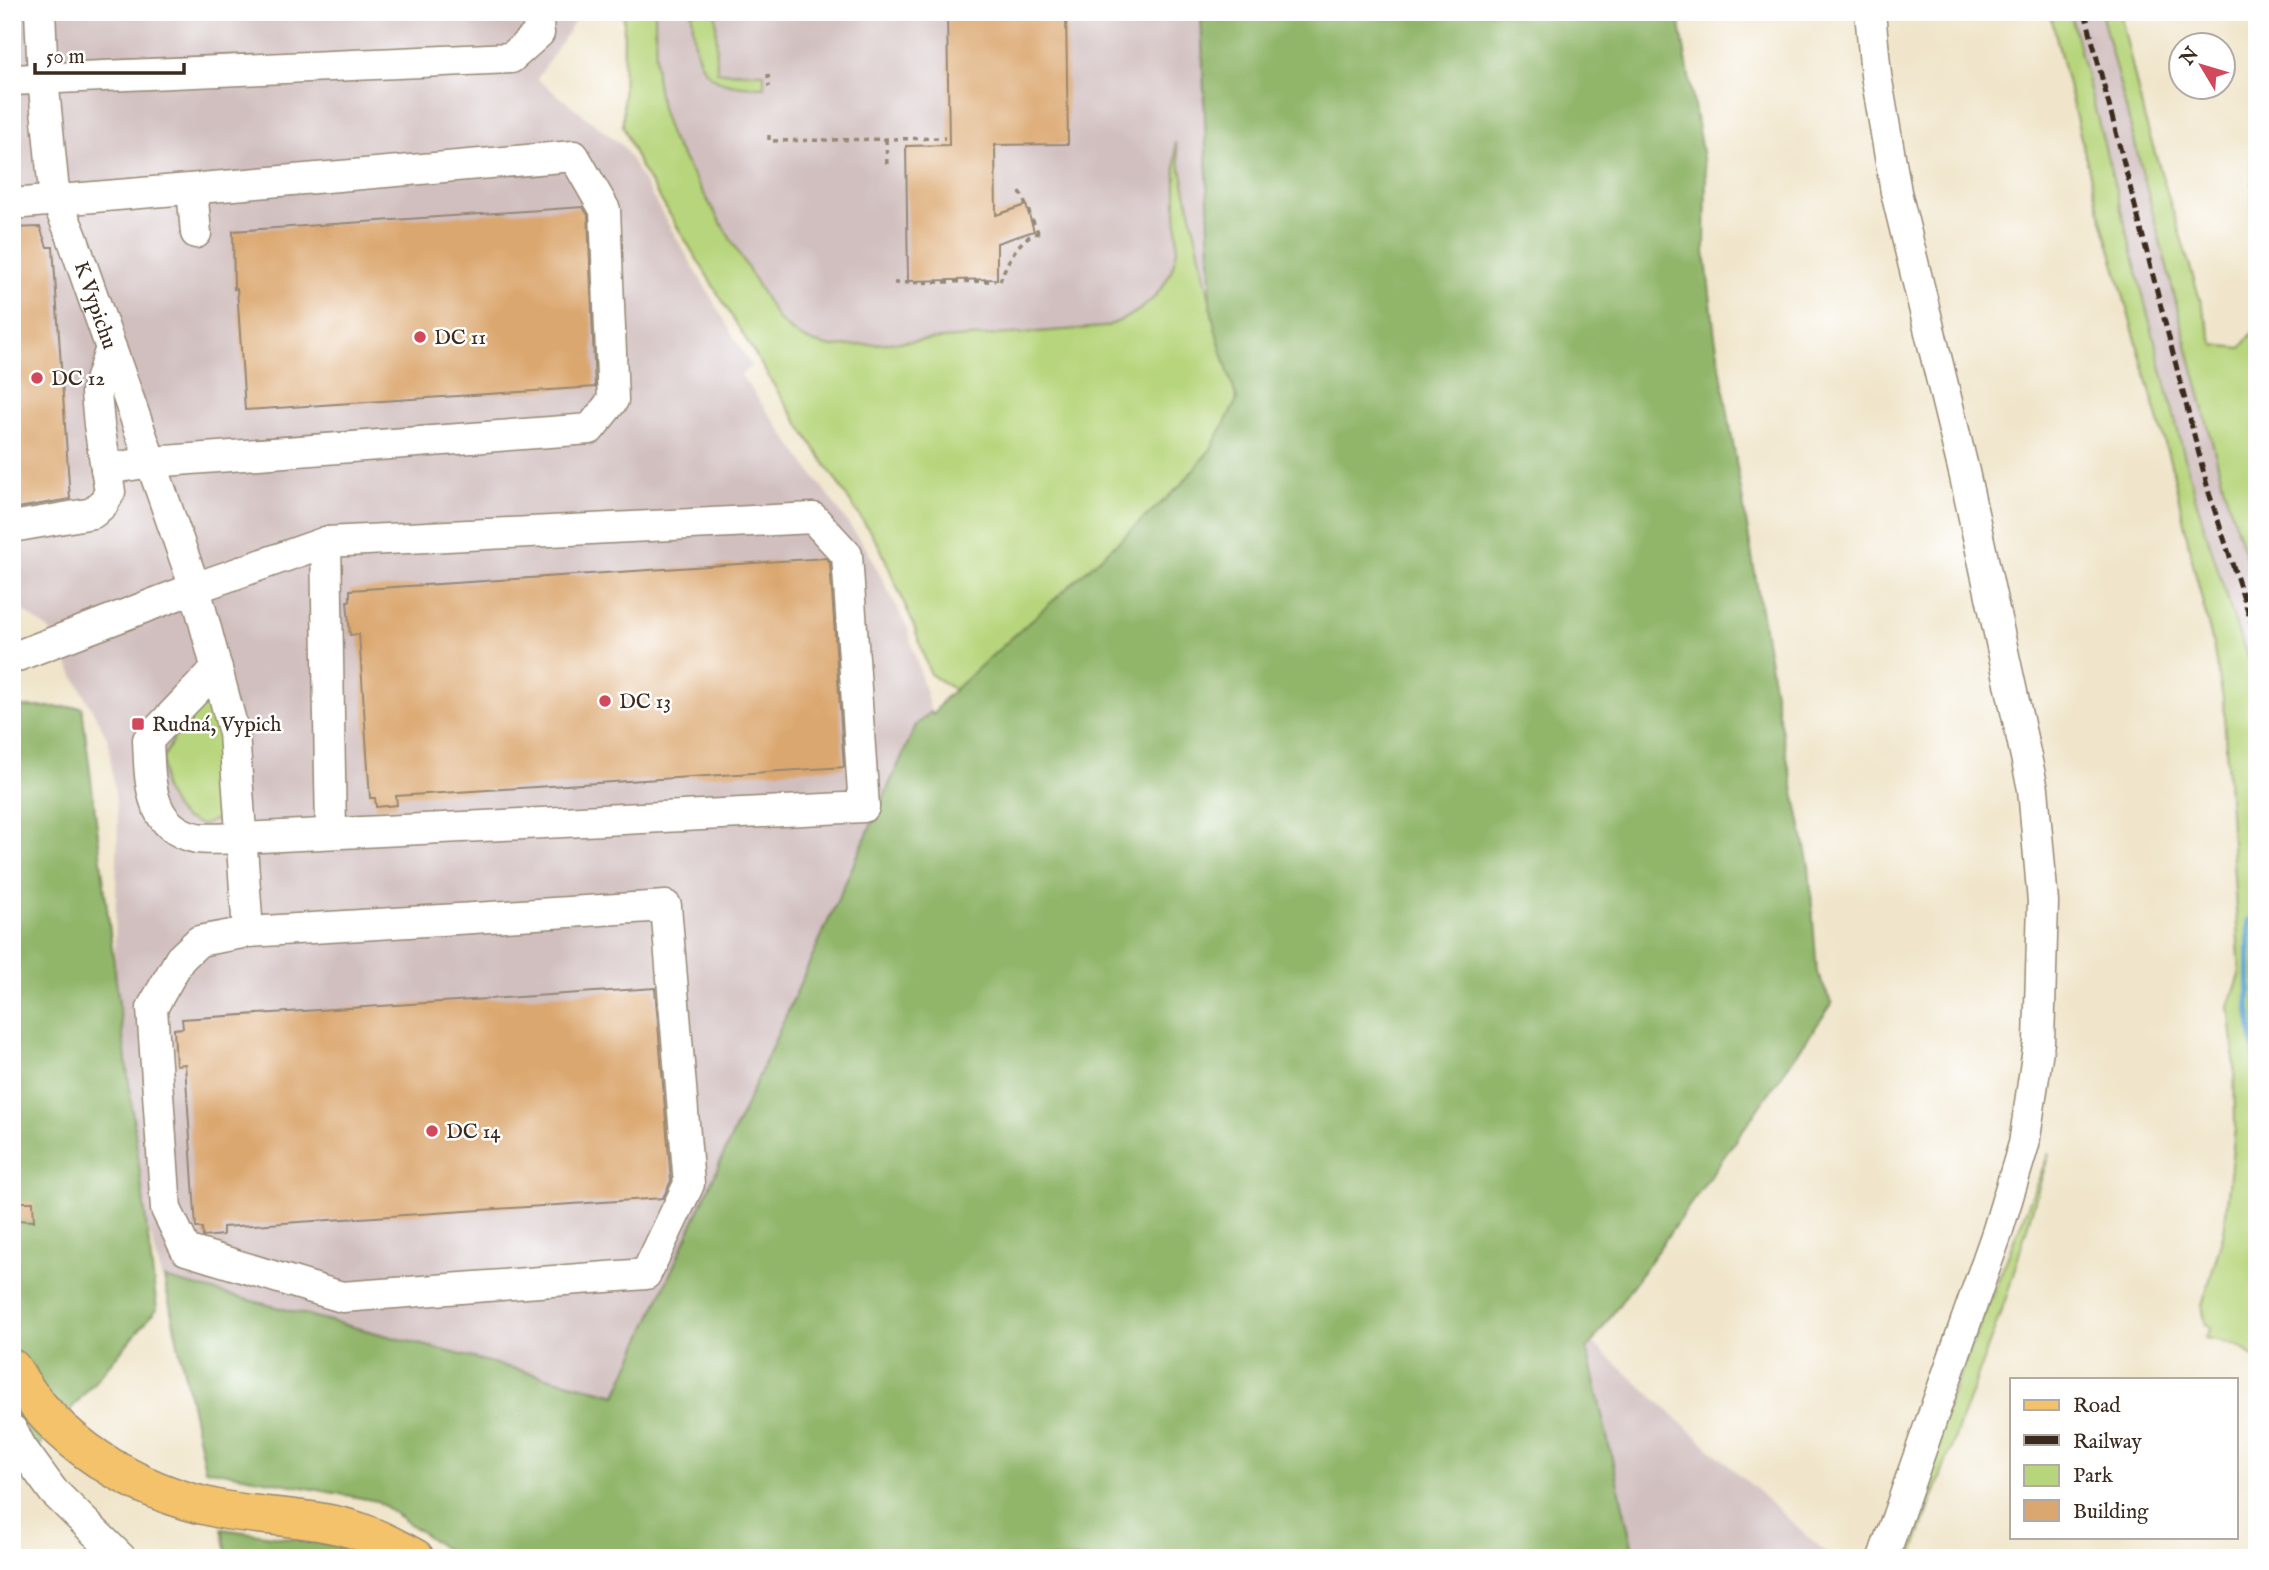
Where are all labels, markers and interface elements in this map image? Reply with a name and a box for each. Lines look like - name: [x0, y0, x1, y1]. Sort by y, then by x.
- scale bar: [35, 32, 184, 76]
- north arrow: [2168, 32, 2238, 102]
- text: N: [2175, 42, 2205, 71]
- text: 50 m: [46, 44, 85, 71]
- street label: K Vypichu: [67, 258, 122, 353]
- place label: DC 11: [434, 325, 486, 352]
- marker: DC 11: [412, 329, 428, 345]
- place label: DC 12: [51, 366, 105, 393]
- marker: DC 12: [29, 370, 45, 386]
- place label: DC 13: [619, 689, 671, 716]
- marker: DC 13: [597, 693, 613, 709]
- place label: Rudná, Vypich: [152, 712, 281, 739]
- marker: Rudná, Vypich: [130, 716, 146, 732]
- place label: DC 14: [446, 1119, 501, 1146]
- marker: DC 14: [424, 1123, 440, 1139]
- legend: [2010, 1378, 2238, 1538]
- text: Road: [2073, 1393, 2121, 1420]
- text: Railway: [2073, 1429, 2143, 1456]
- text: Park: [2073, 1463, 2114, 1490]
- text: Building: [2073, 1499, 2149, 1526]

